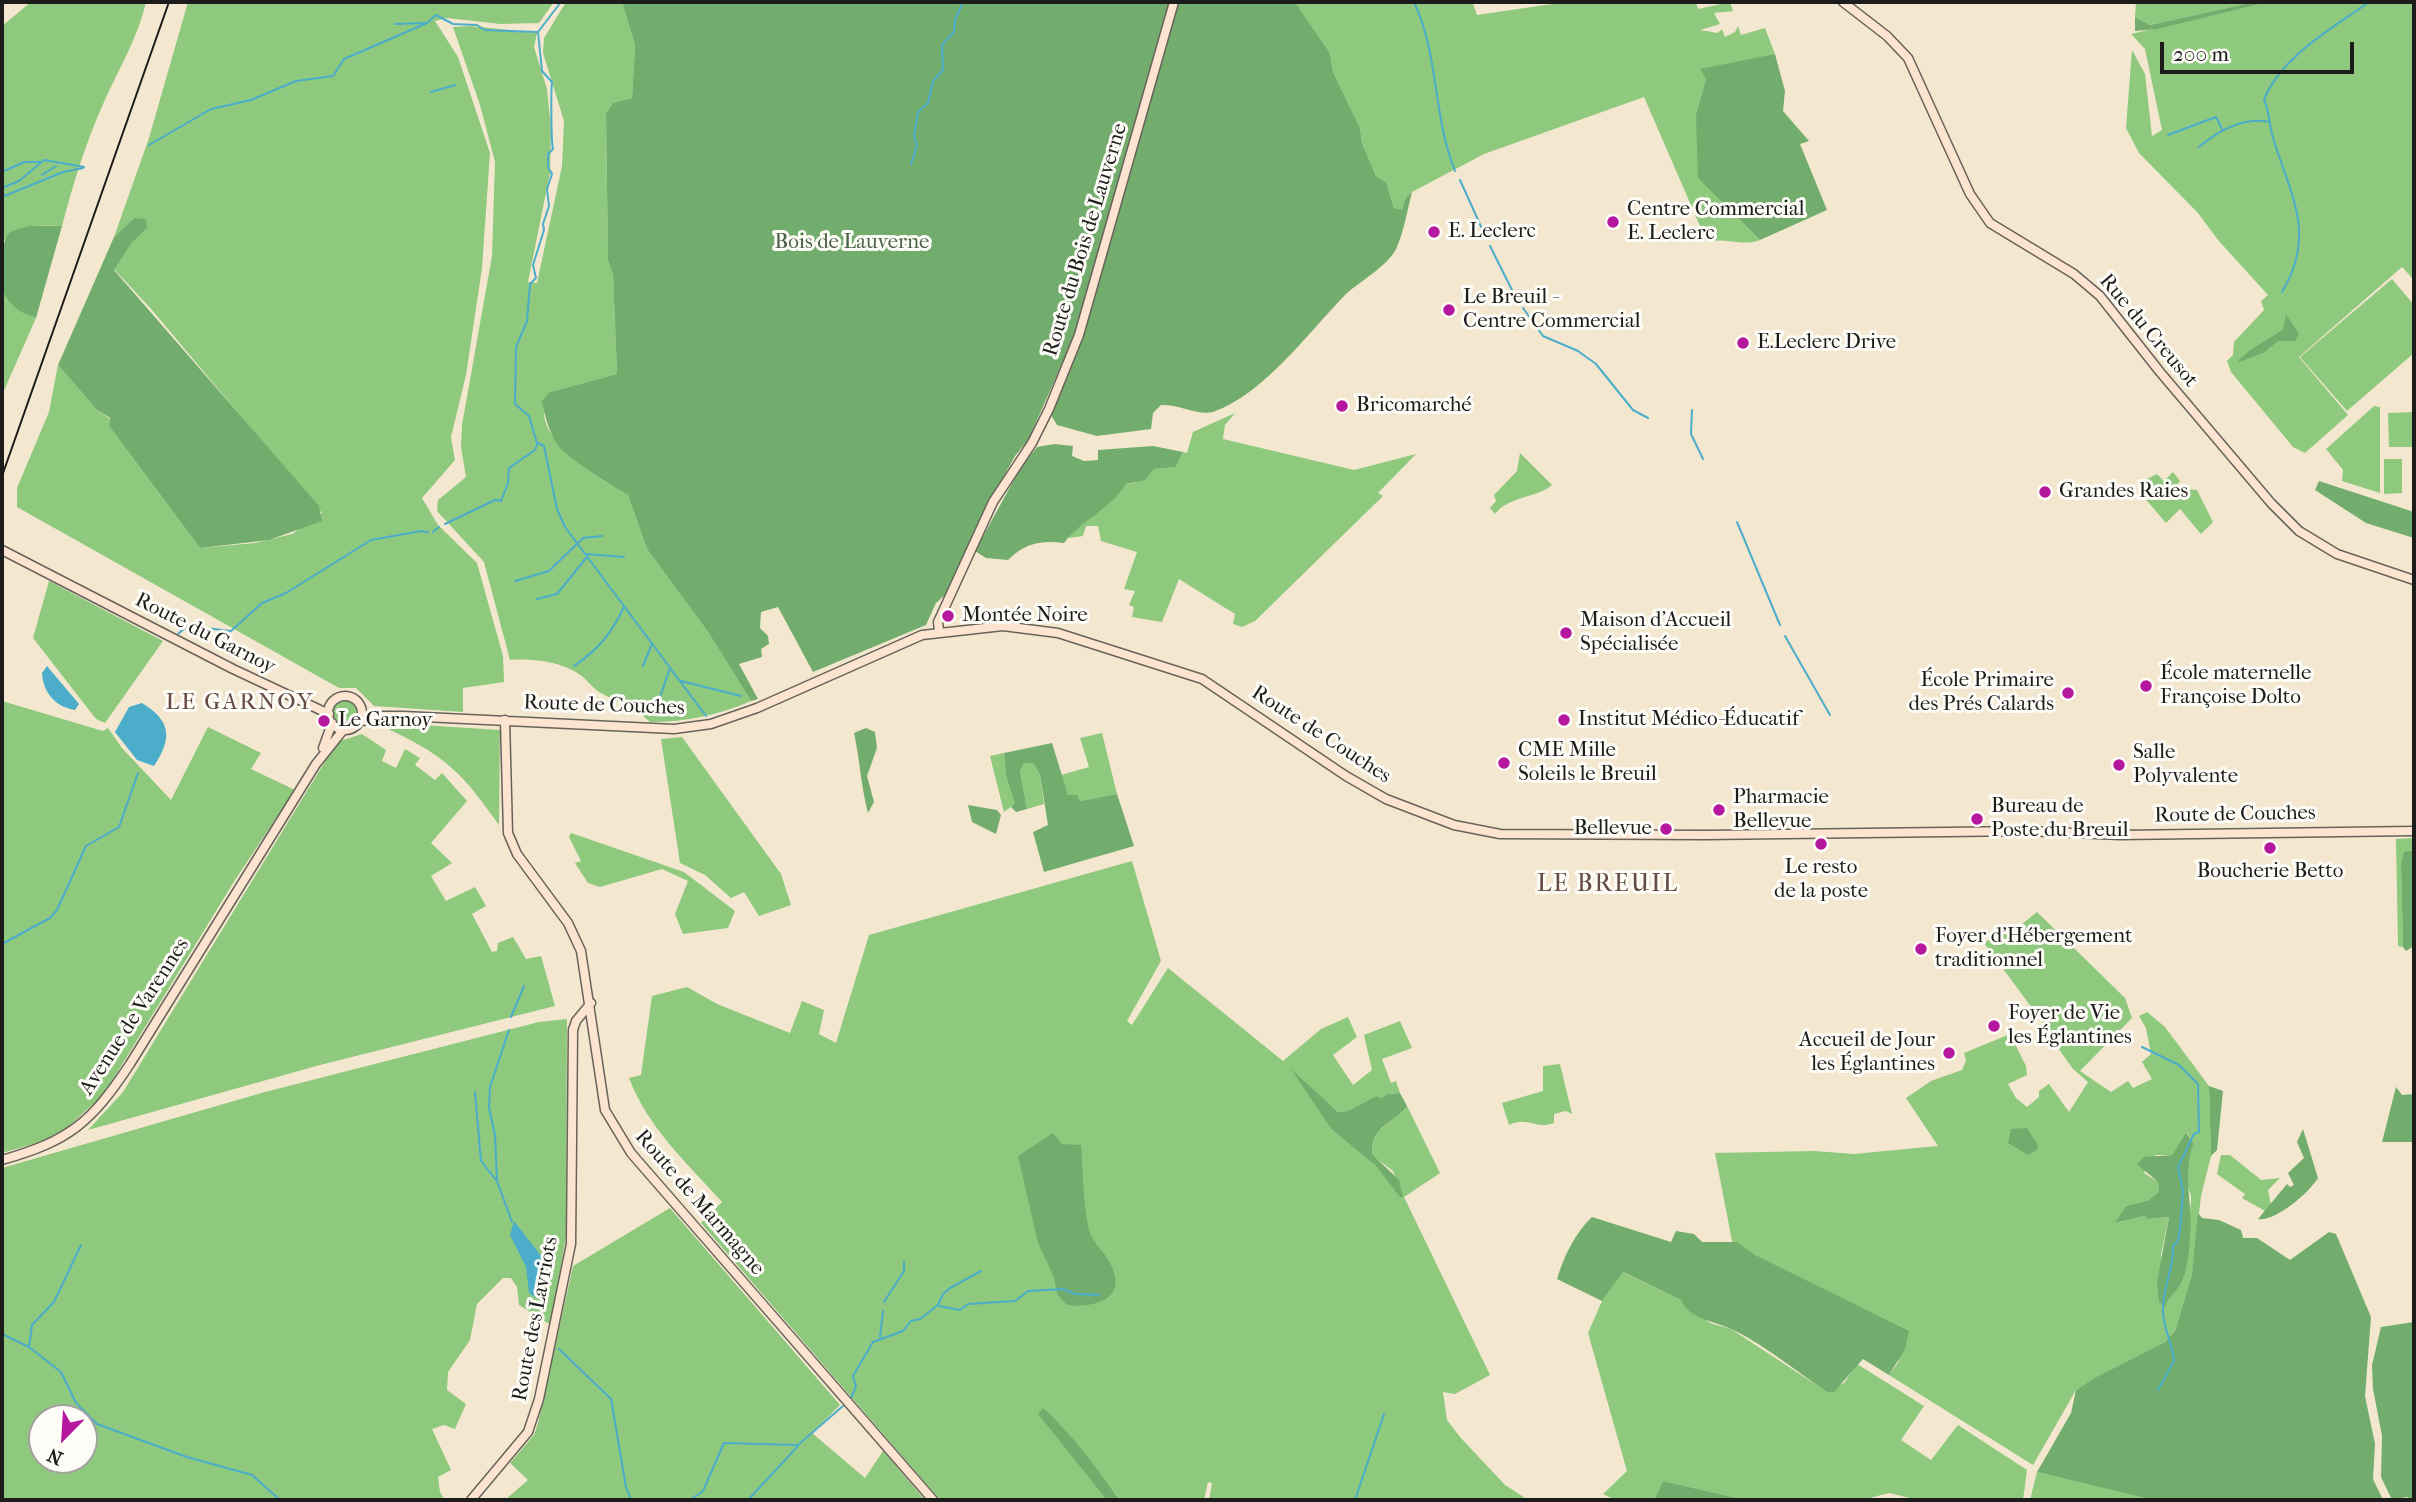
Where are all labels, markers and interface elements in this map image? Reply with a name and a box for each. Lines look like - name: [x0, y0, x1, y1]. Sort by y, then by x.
- scale bar: [2164, 28, 2358, 72]
- text: 200 m: [2173, 42, 2229, 66]
- street label: Route du Bois de Lauverne: [1039, 120, 1133, 360]
- place label: Centre Commercial E. Leclerc: [1627, 197, 1805, 247]
- marker: Centre Commercial E. Leclerc: [1605, 214, 1621, 230]
- place label: E. Leclerc: [1448, 219, 1536, 245]
- marker: E. Leclerc: [1426, 224, 1442, 240]
- park label: Bois de Lauverne: [775, 230, 929, 256]
- street label: Rue du Creusot: [2093, 269, 2203, 393]
- place label: Le Breuil - Centre Commercial: [1463, 285, 1641, 335]
- marker: Le Breuil - Centre Commercial: [1441, 302, 1457, 318]
- place label: E.Leclerc Drive: [1757, 330, 1896, 356]
- marker: E.Leclerc Drive: [1735, 335, 1751, 351]
- place label: Bricomarché: [1356, 393, 1472, 419]
- marker: Bricomarché: [1334, 398, 1350, 414]
- place label: Grandes Raies: [2059, 479, 2188, 505]
- marker: Grandes Raies: [2037, 484, 2053, 500]
- street label: Route du Garnoy: [131, 588, 279, 680]
- place label: Montée Noire: [962, 603, 1088, 629]
- marker: Montée Noire: [940, 608, 956, 624]
- place label: Maison d'Accueil Spécialisée: [1580, 608, 1731, 658]
- marker: Maison d'Accueil Spécialisée: [1558, 625, 1574, 641]
- place label: École maternelle Françoise Dolto: [2160, 661, 2311, 711]
- place label: École Primaire des Prés Calards: [1909, 668, 2054, 718]
- marker: École maternelle Françoise Dolto: [2138, 678, 2154, 694]
- street label: Route de Couches: [1246, 680, 1396, 790]
- marker: École Primaire des Prés Calards: [2060, 685, 2076, 701]
- district label: LE GARNOY: [167, 689, 313, 717]
- street label: Route de Couches: [523, 691, 685, 721]
- place label: Institut Médico-Éducatif: [1578, 707, 1799, 733]
- place label: Le Garnoy: [338, 708, 432, 734]
- marker: Institut Médico-Éducatif: [1556, 712, 1572, 728]
- marker: Le Garnoy: [316, 713, 332, 729]
- place label: CME Mille Soleils le Breuil: [1518, 738, 1657, 788]
- place label: Salle Polyvalente: [2133, 740, 2238, 790]
- marker: CME Mille Soleils le Breuil: [1496, 755, 1512, 771]
- marker: Salle Polyvalente: [2111, 757, 2127, 773]
- place label: Pharmacie Bellevue: [1733, 785, 1829, 835]
- place label: Bureau de Poste du Breuil: [1991, 794, 2128, 844]
- street label: Route de Couches: [2154, 801, 2316, 829]
- marker: Pharmacie Bellevue: [1711, 802, 1727, 818]
- marker: Bureau de Poste du Breuil: [1969, 811, 1985, 827]
- place label: Bellevue: [1574, 816, 1652, 842]
- marker: Bellevue: [1658, 821, 1674, 837]
- marker: Le resto de la poste: [1813, 836, 1829, 852]
- marker: Boucherie Betto: [2262, 840, 2278, 856]
- place label: Le resto de la poste: [1774, 855, 1868, 905]
- place label: Boucherie Betto: [2197, 859, 2343, 885]
- district label: LE BREUIL: [1538, 871, 1678, 899]
- place label: Foyer d'Hébergement traditionnel: [1935, 924, 2133, 974]
- street label: Avenue de Varennes: [75, 934, 195, 1100]
- marker: Foyer d'Hébergement traditionnel: [1913, 941, 1929, 957]
- place label: Foyer de Vie les Églantines: [2008, 1001, 2132, 1051]
- marker: Foyer de Vie les Églantines: [1986, 1018, 2002, 1034]
- place label: Accueil de Jour les Églantines: [1799, 1028, 1935, 1078]
- marker: Accueil de Jour les Églantines: [1941, 1045, 1957, 1061]
- street label: Route de Marmagne: [629, 1125, 769, 1281]
- street label: Route des Lavriots: [508, 1235, 564, 1403]
- north arrow: [28, 1404, 98, 1474]
- text: N: [44, 1443, 66, 1469]

